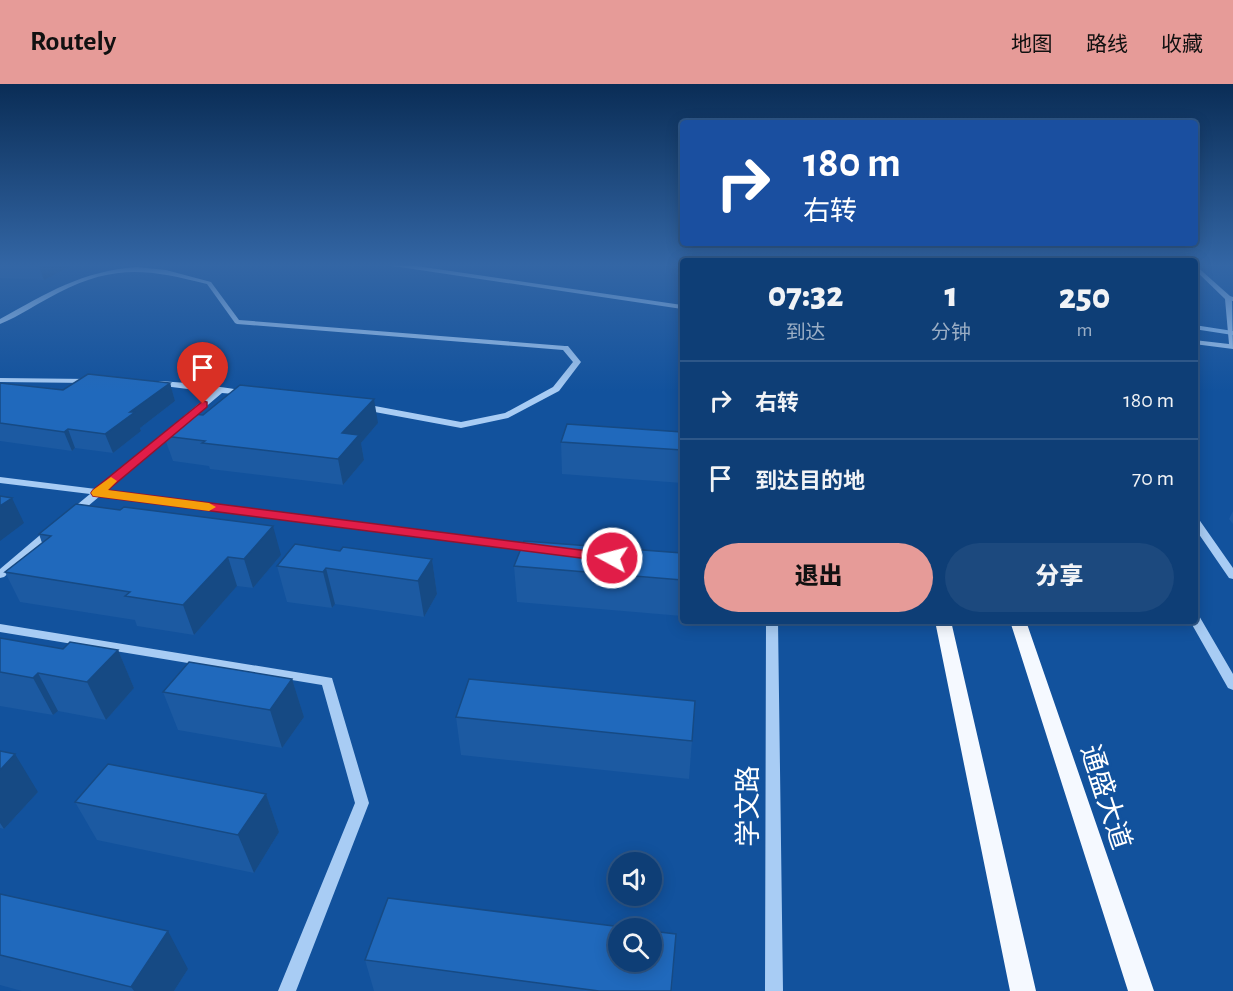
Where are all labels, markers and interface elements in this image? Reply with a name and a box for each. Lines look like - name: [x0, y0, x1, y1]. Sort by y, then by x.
- text: Routely: [30, 28, 116, 56]
- text: 地图: [1011, 34, 1053, 55]
- text: 路线: [1086, 34, 1128, 55]
- text: 收藏: [1161, 34, 1203, 55]
- text: 180 m: [803, 142, 901, 184]
- icon: right: [704, 144, 782, 222]
- text: 右转: [803, 198, 857, 225]
- text: 07:32: [768, 277, 843, 313]
- text: 1: [944, 277, 958, 313]
- text: 250: [1059, 279, 1110, 315]
- text: m: [1076, 320, 1092, 340]
- text: 到达: [786, 323, 826, 343]
- text: 分钟: [931, 323, 971, 343]
- pin: [177, 342, 228, 404]
- icon: arrive: [186, 351, 219, 384]
- icon: right: [704, 384, 737, 417]
- text: 180 m: [1123, 389, 1174, 411]
- text: 右转: [755, 392, 799, 414]
- icon: arrive: [704, 462, 737, 495]
- text: 70 m: [1132, 467, 1174, 489]
- text: 到达目的地: [755, 470, 865, 492]
- position arrow: [580, 526, 644, 590]
- button: 退出: [704, 543, 933, 612]
- button: 分享: [945, 543, 1174, 612]
- street label: 通盛大道: [1076, 741, 1136, 853]
- street label: 学文路: [734, 766, 762, 847]
- map controls: [608, 852, 662, 972]
- button: sound: [608, 852, 662, 906]
- button: search: [608, 918, 662, 972]

